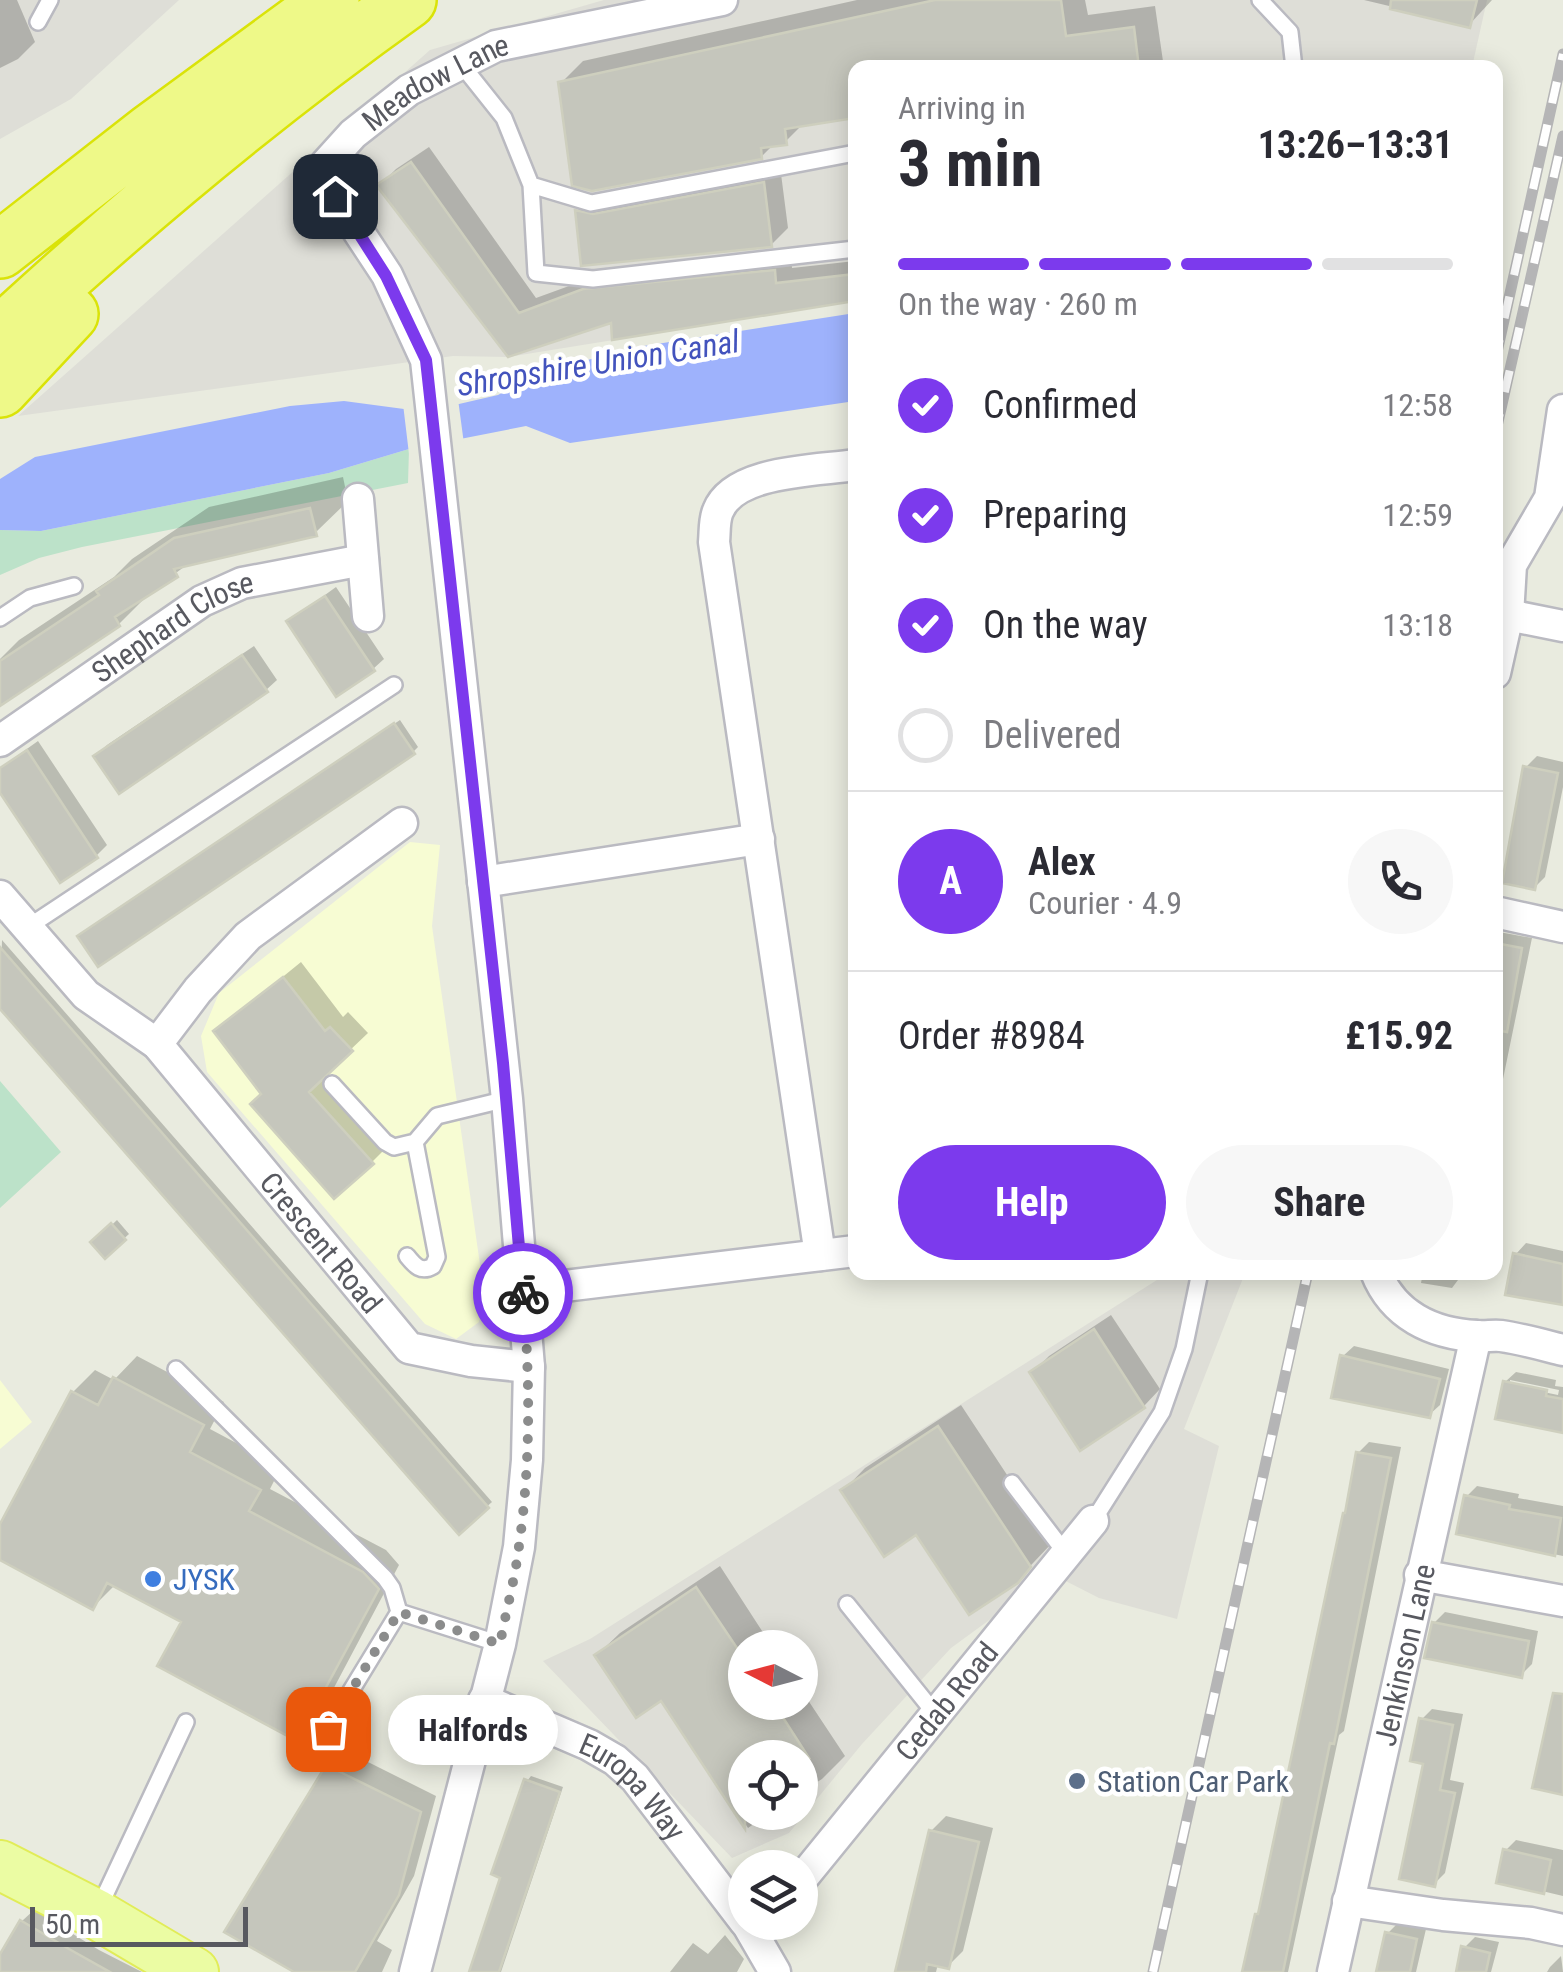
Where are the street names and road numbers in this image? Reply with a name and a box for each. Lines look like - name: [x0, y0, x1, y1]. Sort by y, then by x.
- street label: Meadow Lane: [355, 26, 511, 138]
- street label: Shephard Close: [85, 564, 256, 690]
- street label: Crescent Road: [253, 1165, 390, 1320]
- street label: Jenkinson Lane: [1367, 1561, 1442, 1749]
- street label: Cedab Road: [888, 1635, 1005, 1767]
- street label: Europa Way: [574, 1726, 693, 1847]

